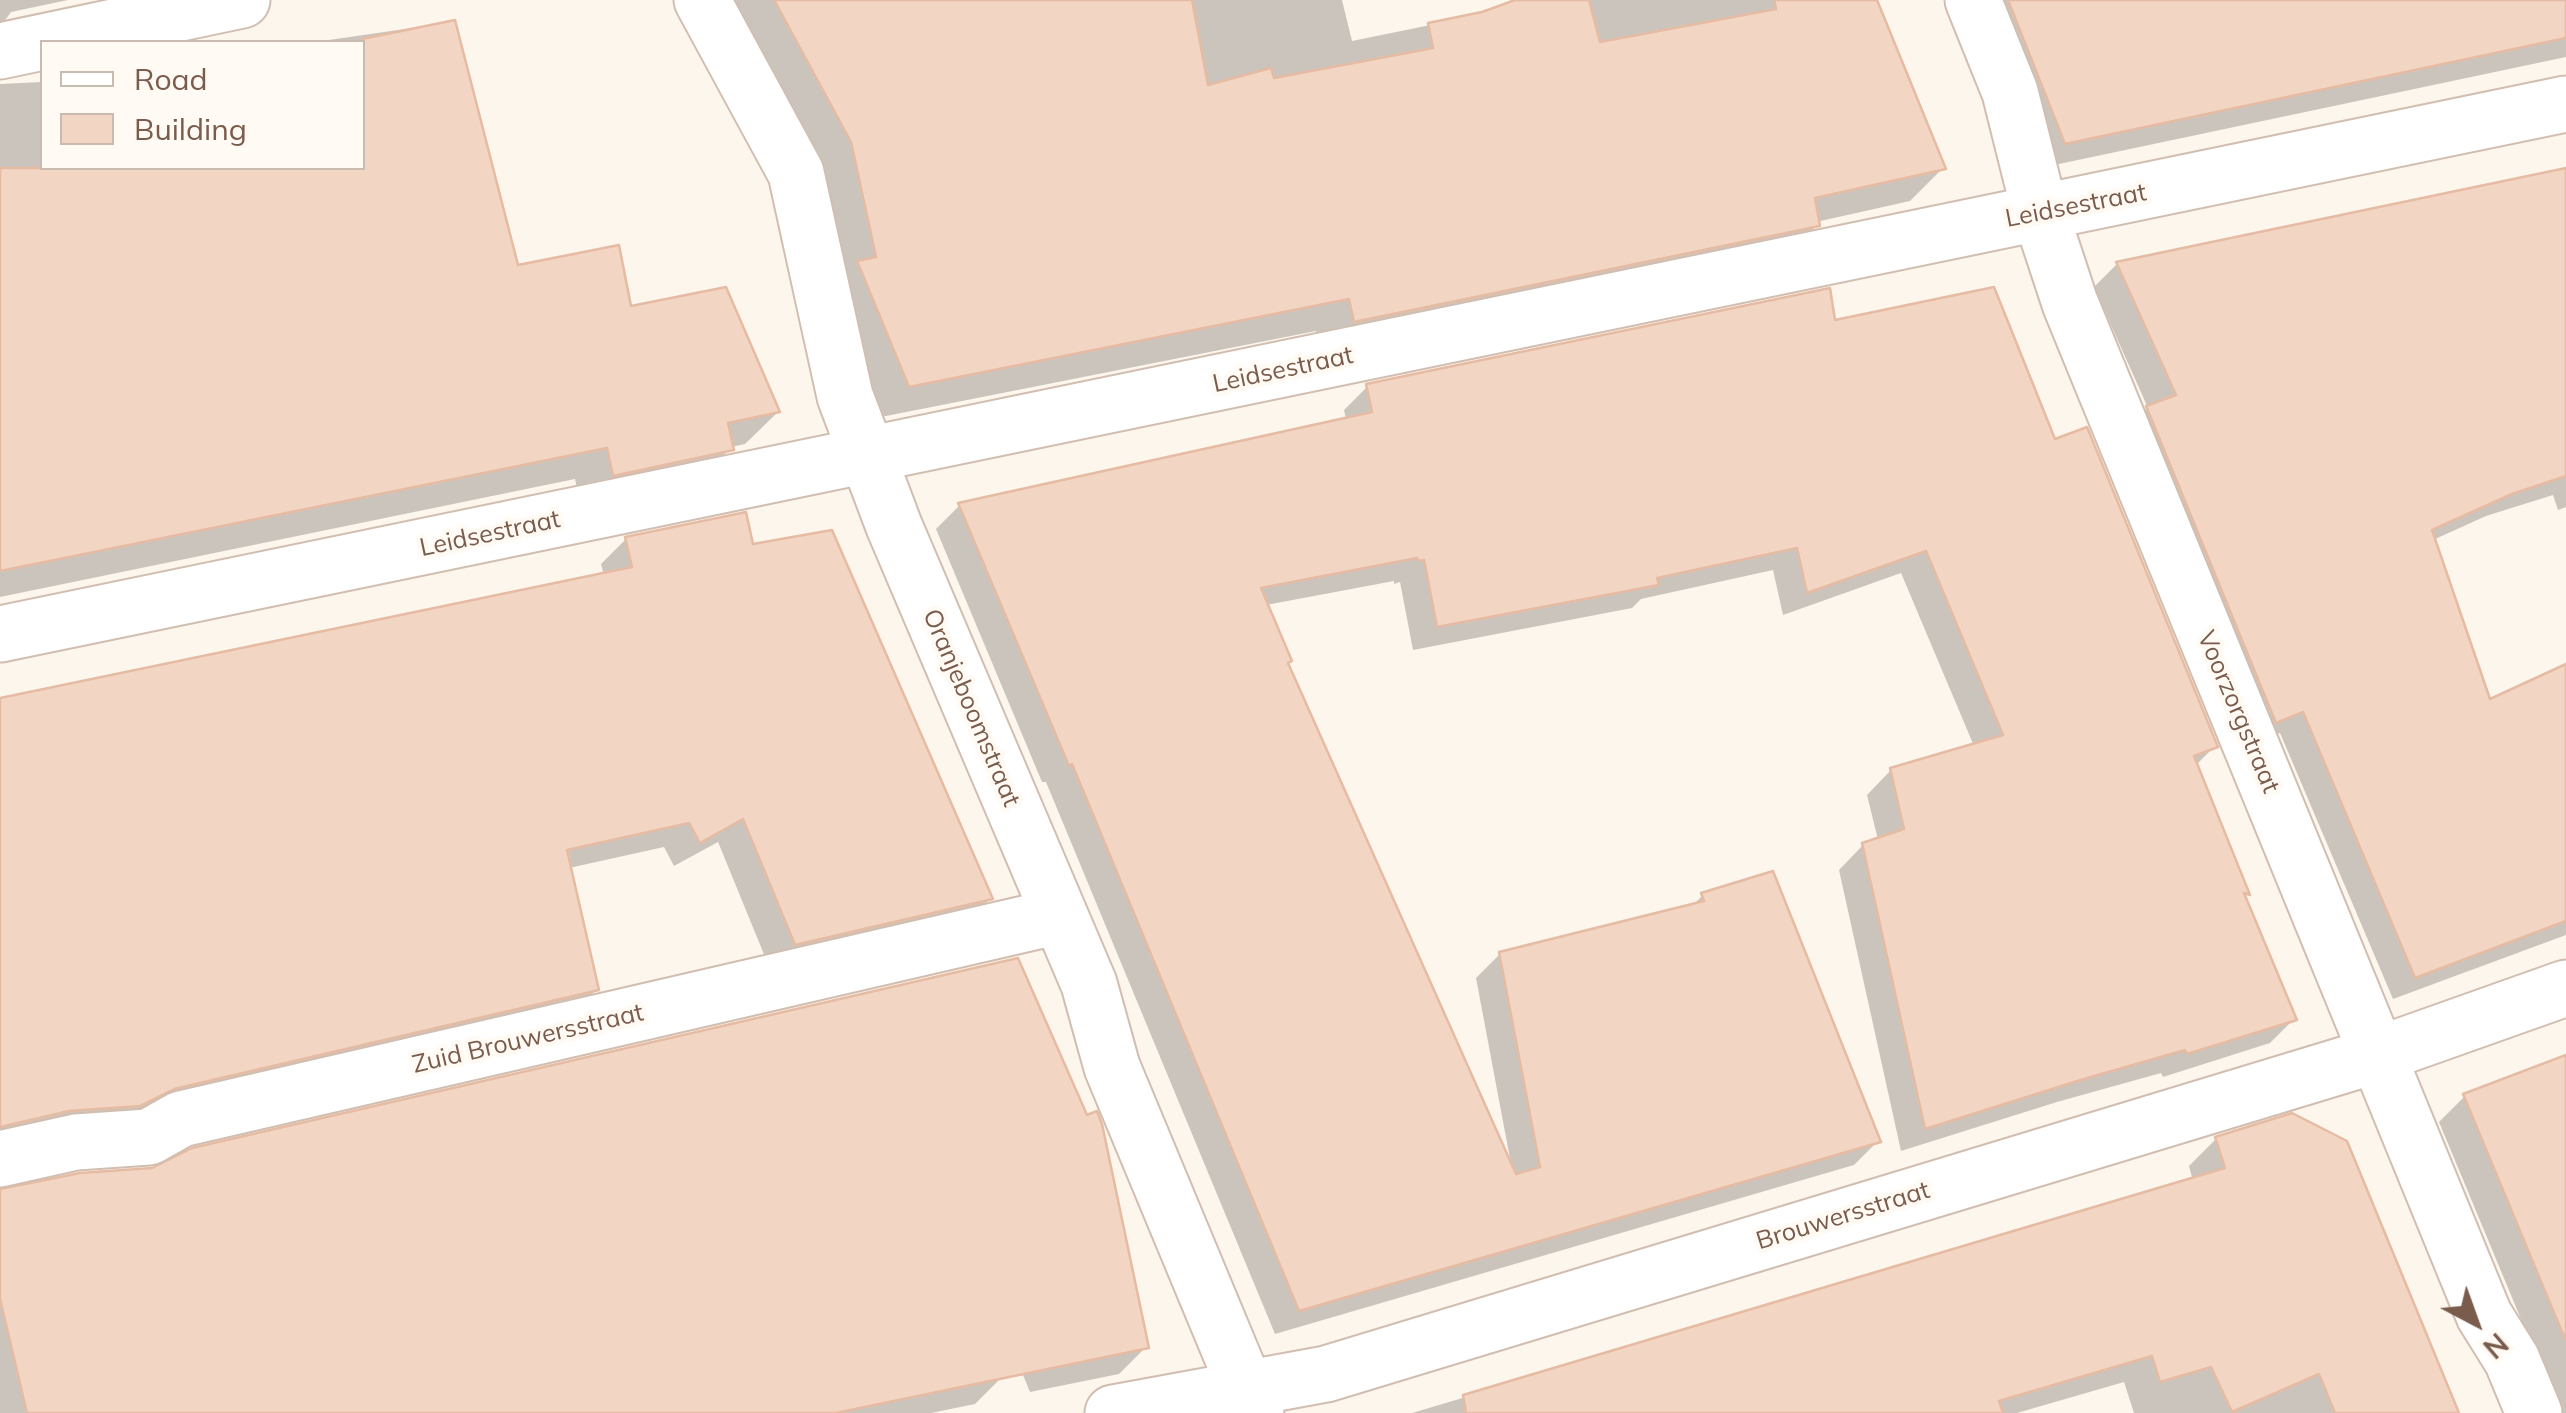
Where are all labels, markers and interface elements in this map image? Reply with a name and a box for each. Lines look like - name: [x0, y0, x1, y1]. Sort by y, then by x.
- legend: [40, 40, 365, 170]
- text: Road: [134, 60, 208, 98]
- text: Building: [134, 110, 247, 148]
- street label: Leidsestraat: [2003, 178, 2149, 234]
- street label: Leidsestraat: [1210, 340, 1356, 400]
- street label: Leidsestraat: [417, 504, 563, 564]
- street label: Oranjeboomstraat: [916, 605, 1026, 811]
- street label: Voorzorgstraat: [2190, 626, 2286, 798]
- street label: Zuid Brouwersstraat: [409, 998, 647, 1080]
- street label: Brouwersstraat: [1753, 1175, 1933, 1257]
- north arrow: [2426, 1273, 2526, 1373]
- text: N: [2477, 1326, 2515, 1366]

